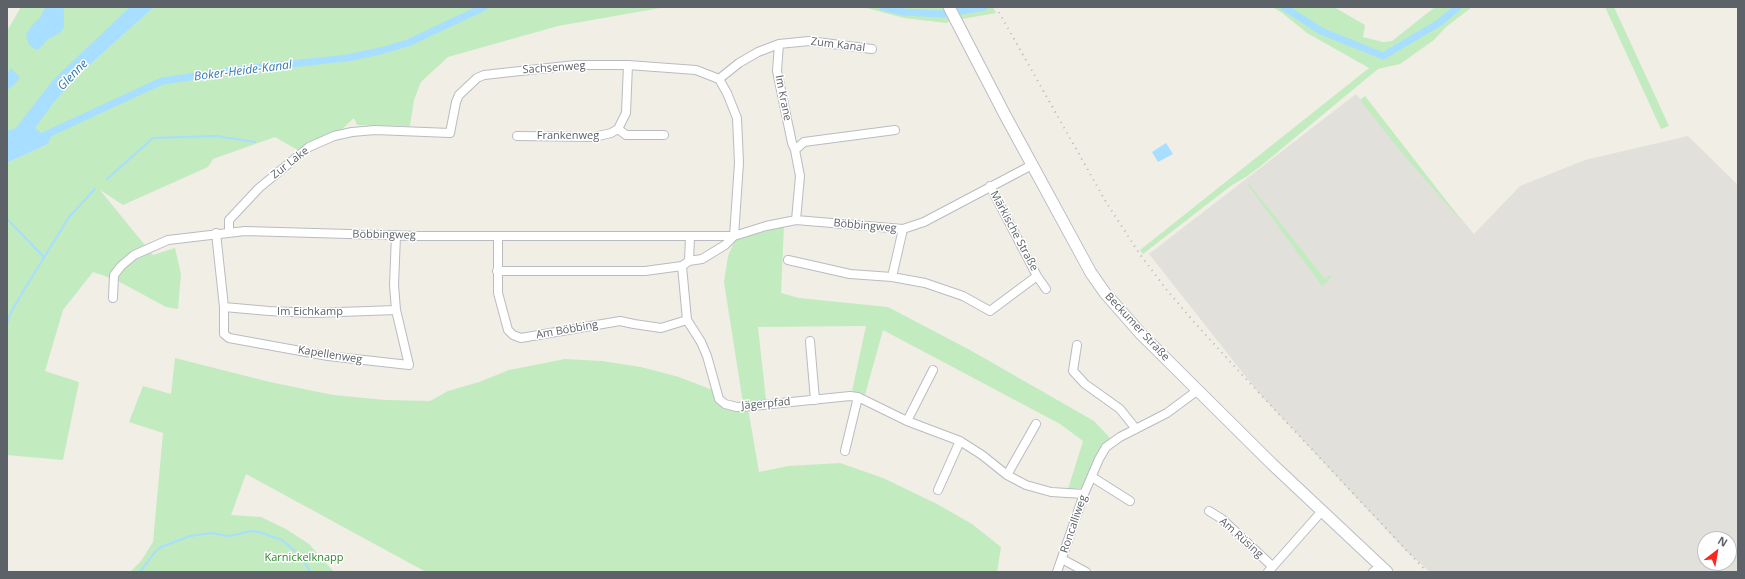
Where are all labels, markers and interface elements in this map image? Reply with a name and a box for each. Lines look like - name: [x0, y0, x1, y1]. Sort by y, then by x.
- street label: Zum Kanal: [810, 35, 866, 55]
- water label: Glenne: [55, 57, 91, 93]
- water label: Boker-Heide-Kanal: [193, 58, 293, 84]
- street label: Sachsenweg: [522, 59, 586, 77]
- street label: Im Krane: [772, 74, 794, 122]
- street label: Frankenweg: [537, 129, 599, 143]
- street label: Zur Lake: [269, 144, 311, 182]
- street label: Märkische Straße: [987, 189, 1041, 273]
- street label: Böbbingweg: [833, 217, 897, 235]
- street label: Böbbingweg: [352, 228, 416, 242]
- street label: Beckumer Straße: [1102, 290, 1172, 364]
- street label: Im Eichkamp: [277, 305, 343, 319]
- street label: Am Böbbing: [535, 318, 599, 342]
- street label: Kapellenweg: [297, 343, 363, 367]
- street label: Jägerpfad: [741, 395, 791, 413]
- street label: Roncalliweg: [1058, 493, 1090, 555]
- street label: Am Rüsing: [1216, 515, 1266, 561]
- north arrow: [1697, 531, 1737, 571]
- text: N: [1715, 532, 1731, 550]
- park label: Karnickelknapp: [265, 551, 343, 565]

